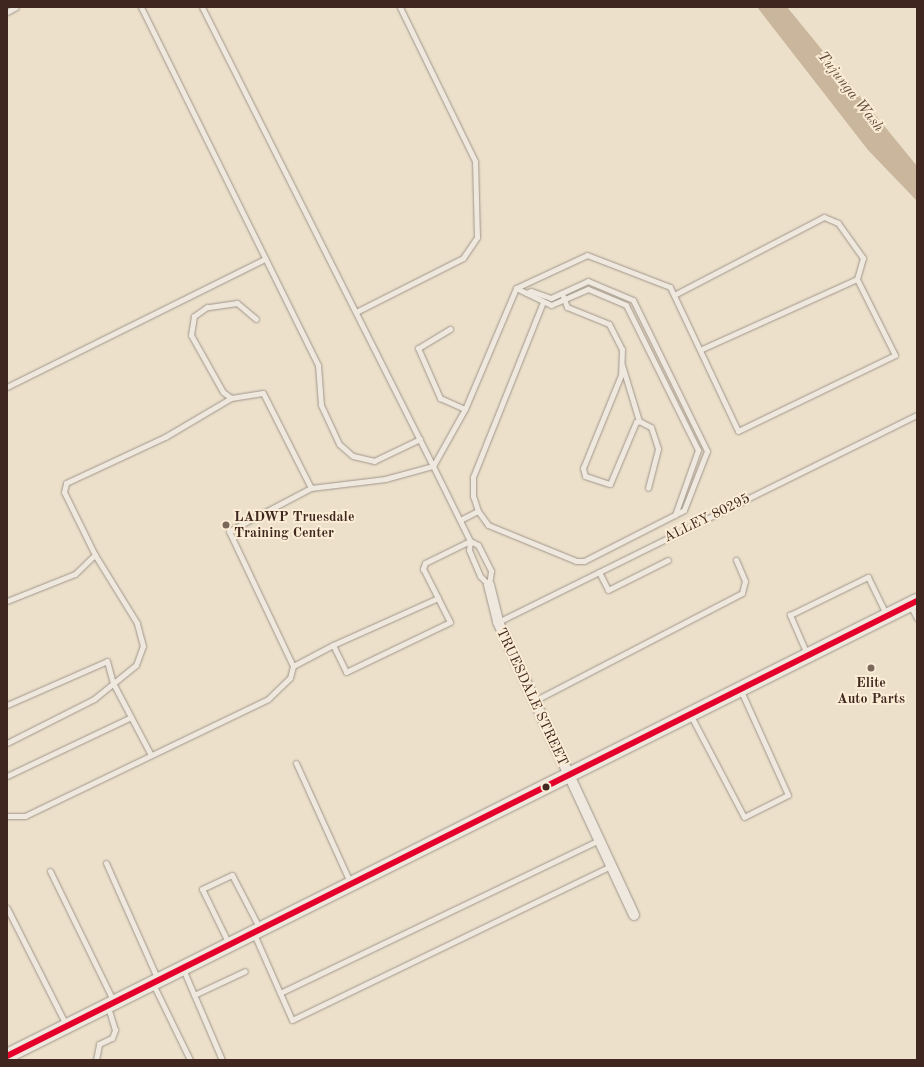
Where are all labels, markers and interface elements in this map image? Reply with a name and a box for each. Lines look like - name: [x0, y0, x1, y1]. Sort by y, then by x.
- water label: Tujunga Wash: [813, 48, 887, 136]
- street label: ALLEY 80295: [661, 490, 753, 546]
- place label: LADWP Truesdale Training Center: [234, 509, 355, 542]
- marker: LADWP Truesdale Training Center: [221, 520, 231, 530]
- street label: TRUESDALE STREET: [493, 625, 571, 769]
- marker: Elite Auto Parts: [866, 663, 876, 673]
- place label: Elite Auto Parts: [837, 675, 905, 708]
- unlabelled marker: [541, 782, 551, 792]

